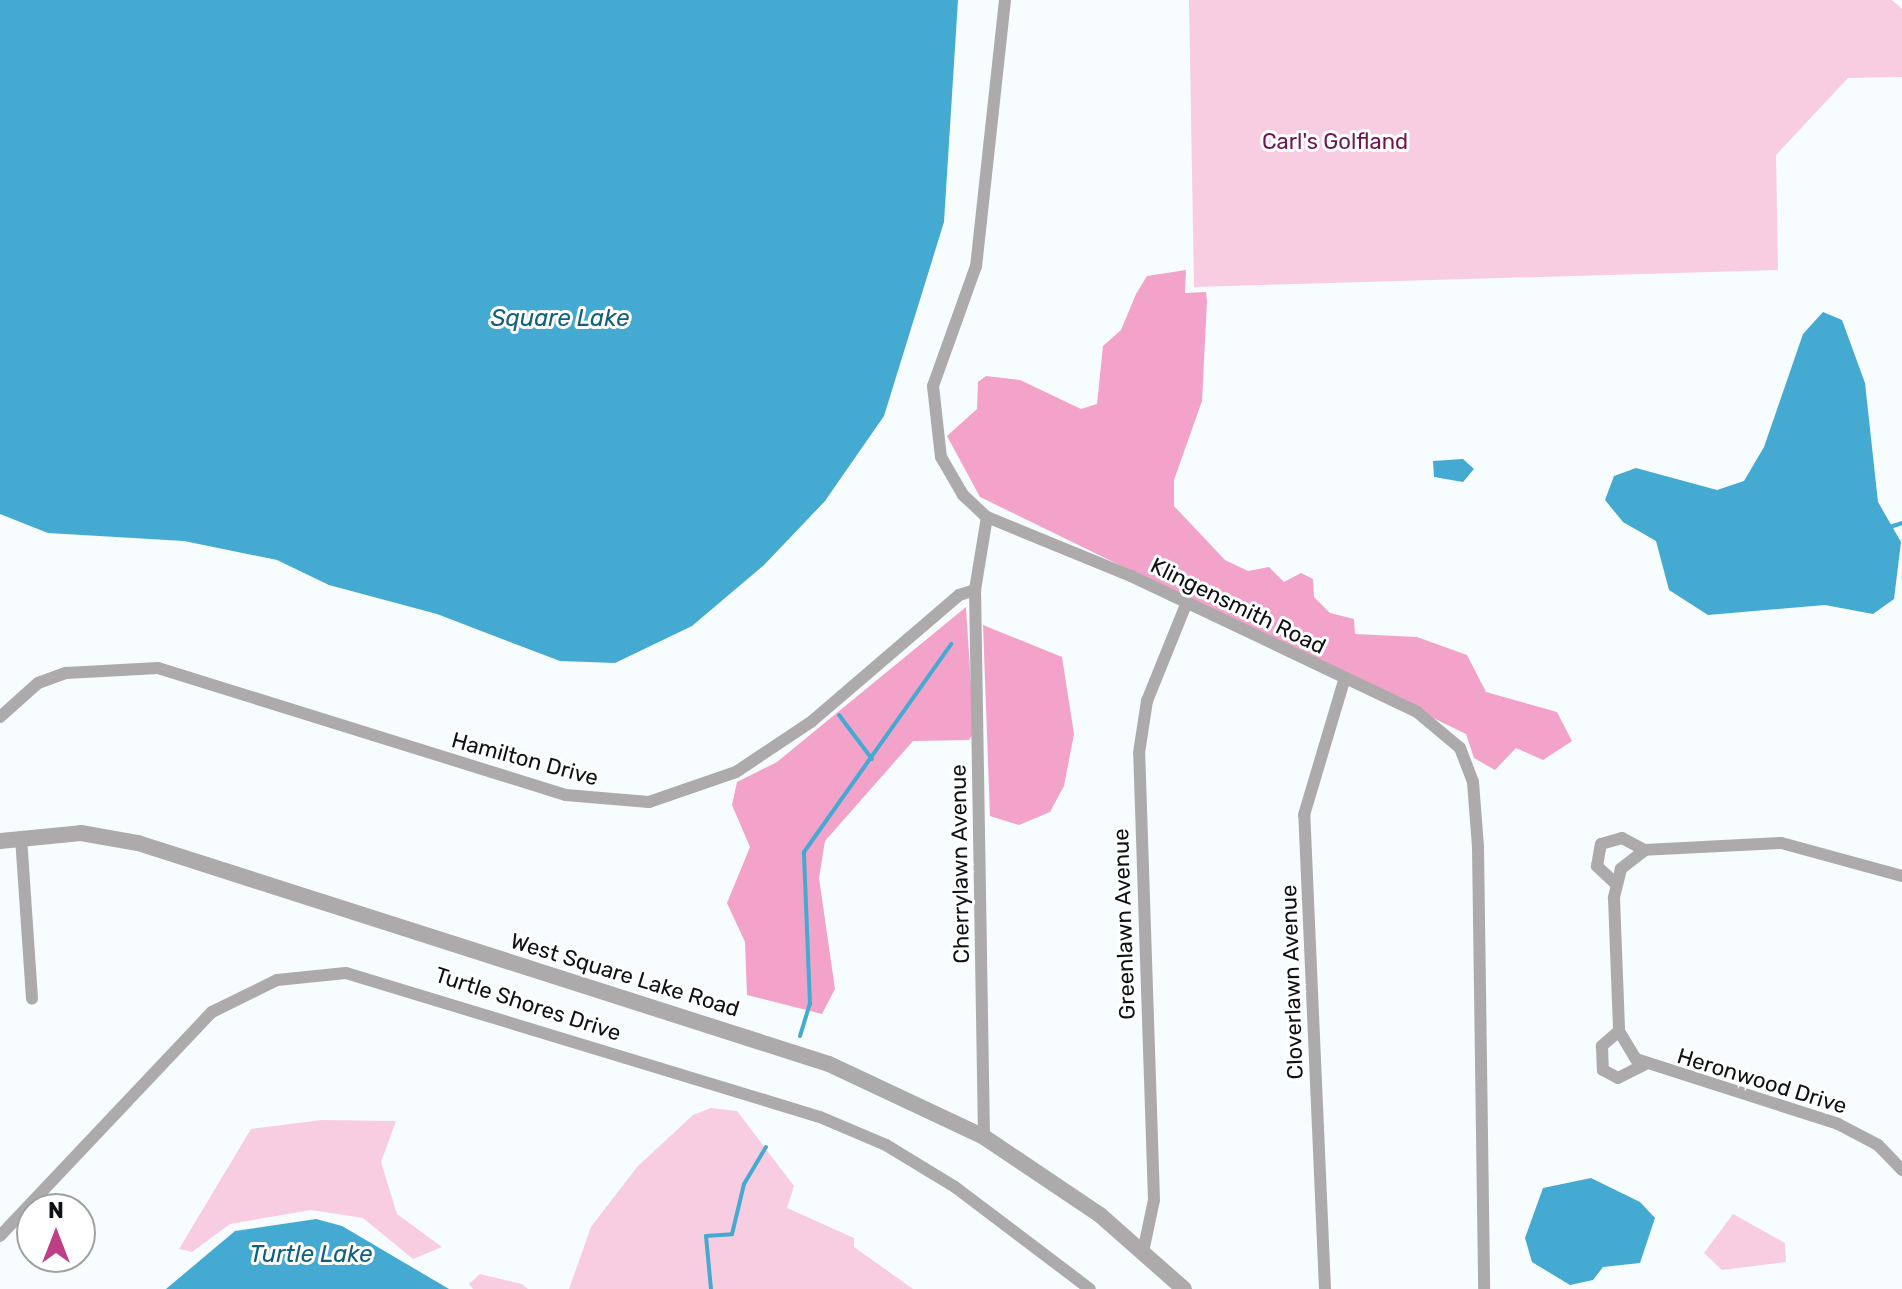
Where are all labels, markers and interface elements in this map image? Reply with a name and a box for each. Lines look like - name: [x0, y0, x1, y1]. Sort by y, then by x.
- park label: Carl's Golfland: [1262, 129, 1408, 155]
- water label: Square Lake: [491, 305, 629, 333]
- street label: Klingensmith Road: [1146, 552, 1330, 660]
- street label: Hamilton Drive: [449, 727, 601, 791]
- street label: Cherrylawn Avenue: [945, 764, 975, 964]
- street label: Greenlawn Avenue: [1107, 828, 1141, 1020]
- street label: Cloverlawn Avenue: [1275, 884, 1309, 1080]
- street label: West Square Lake Road: [507, 928, 743, 1022]
- street label: Turtle Shores Drive: [432, 961, 624, 1047]
- street label: Heronwood Drive: [1674, 1043, 1850, 1119]
- north arrow: [16, 1193, 96, 1273]
- text: N: [48, 1197, 64, 1224]
- water label: Turtle Lake: [250, 1241, 372, 1269]

